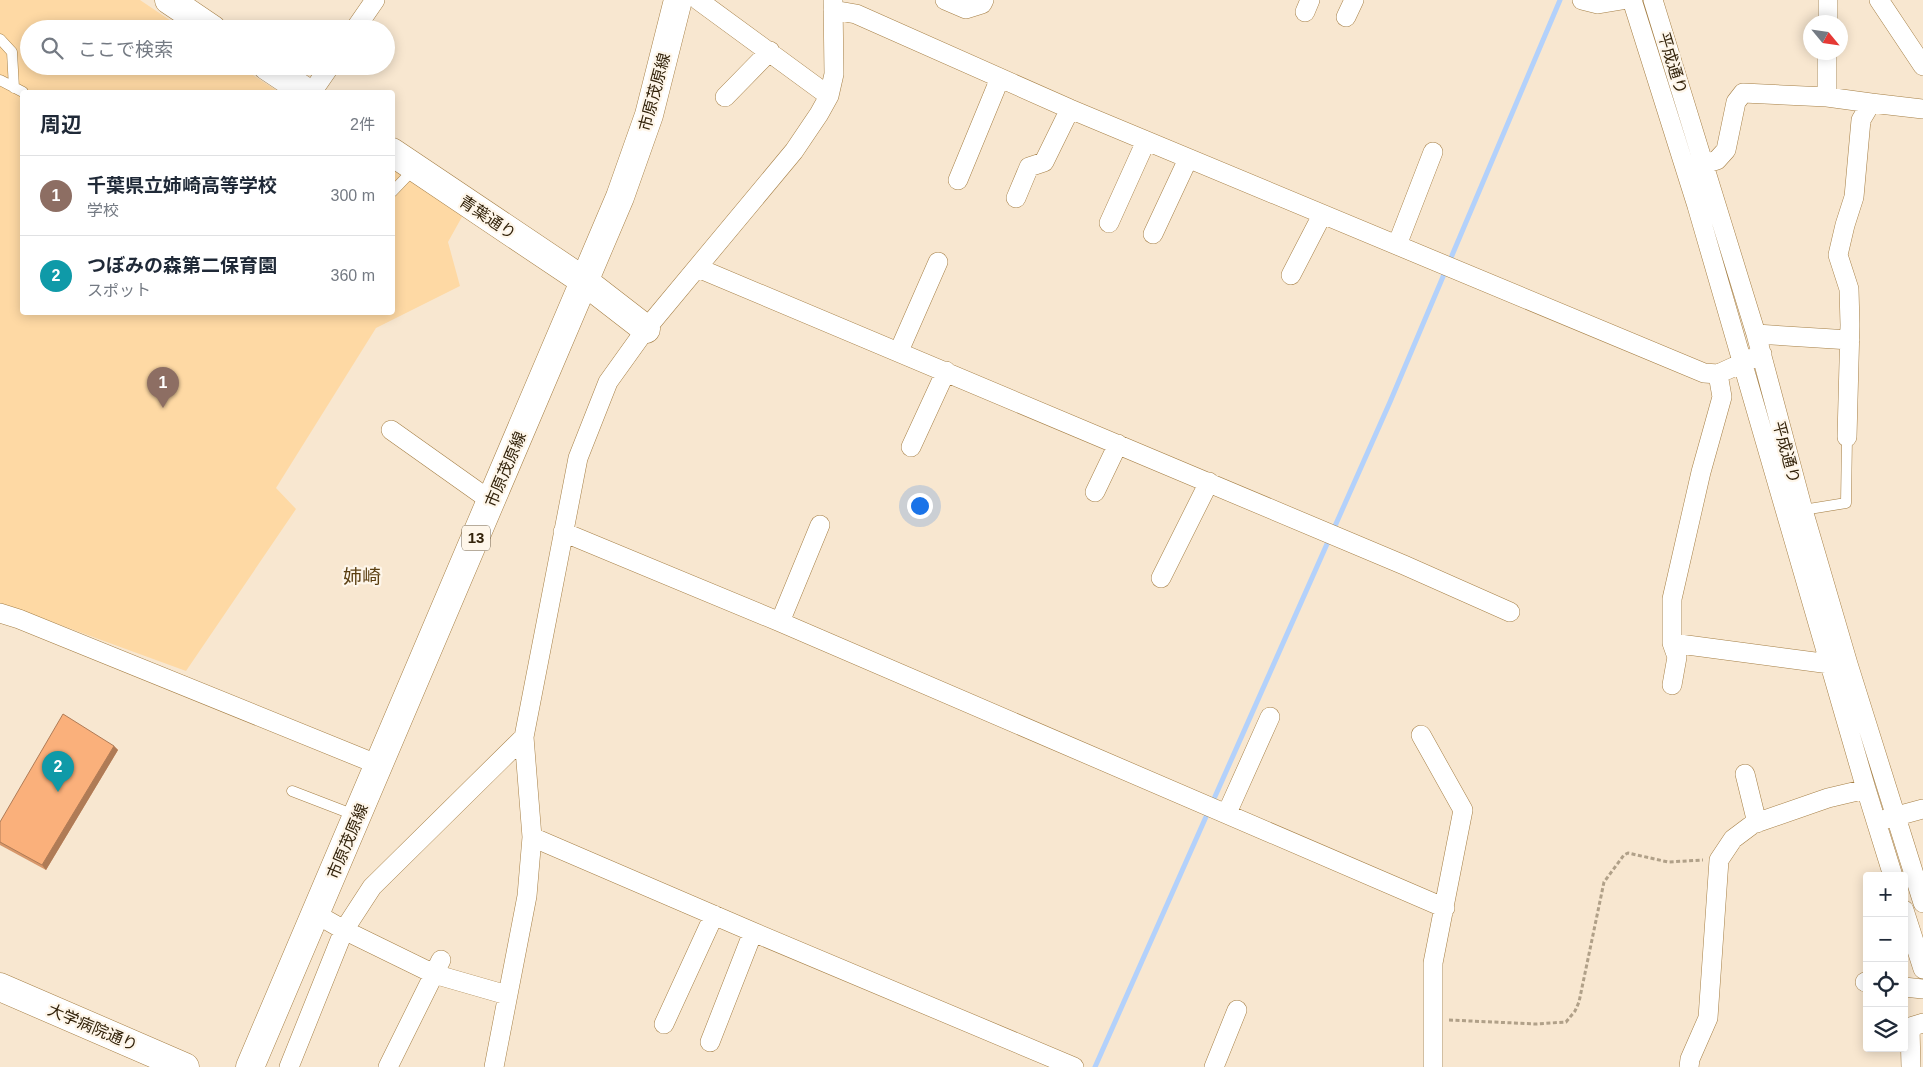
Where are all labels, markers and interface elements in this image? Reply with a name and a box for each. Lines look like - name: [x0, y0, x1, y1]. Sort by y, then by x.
- north arrow: [1803, 15, 1848, 60]
- search box: [20, 20, 395, 75]
- street label: 平成通り: [1655, 30, 1690, 96]
- icon: search: [38, 34, 66, 62]
- text: ここで検索: [78, 39, 173, 60]
- street label: 市原茂原線: [636, 51, 673, 133]
- text: 周辺: [40, 113, 82, 136]
- text: 2件: [350, 116, 375, 133]
- text: 千葉県立姉崎高等学校: [87, 175, 277, 196]
- text: 1: [52, 187, 60, 204]
- text: 300 m: [331, 187, 375, 204]
- street label: 青葉通り: [456, 192, 519, 242]
- text: 学校: [87, 202, 119, 219]
- text: つぼみの森第二保育園: [87, 255, 277, 276]
- text: 2: [52, 267, 60, 284]
- text: 360 m: [331, 267, 375, 284]
- text: スポット: [87, 282, 151, 299]
- pin: 1: [147, 367, 179, 408]
- street label: 平成通り: [1770, 419, 1803, 485]
- street label: 市原茂原線: [482, 429, 529, 509]
- your location: [907, 493, 933, 519]
- road number: 13: [462, 526, 490, 550]
- district label: 姉崎: [343, 566, 381, 587]
- pin: 2: [42, 751, 74, 792]
- street label: 市原茂原線: [324, 801, 371, 881]
- map controls: [1863, 872, 1908, 1052]
- button: +: [1863, 872, 1908, 917]
- button: −: [1863, 917, 1908, 962]
- button: locate: [1863, 962, 1908, 1007]
- street label: 大学病院通り: [45, 1001, 140, 1054]
- button: layers: [1863, 1007, 1908, 1052]

